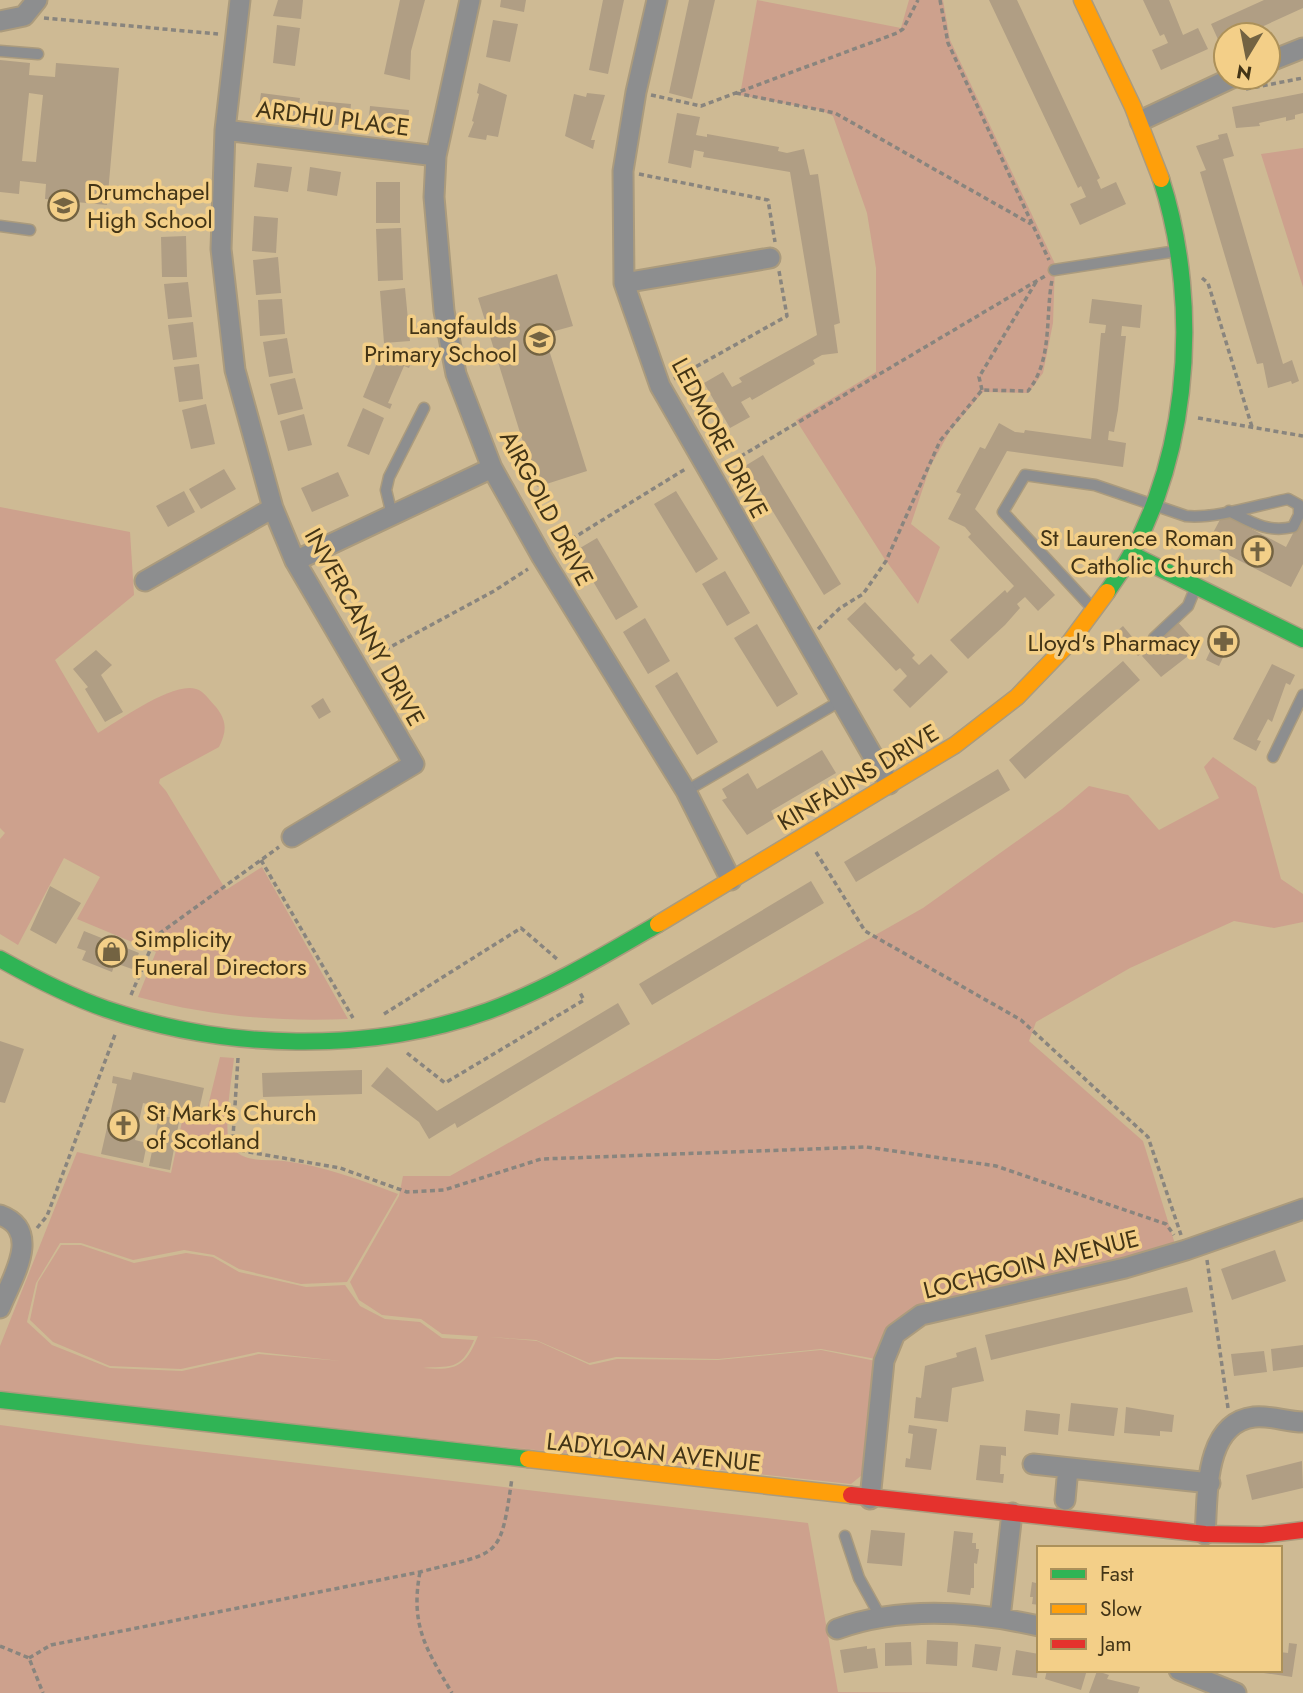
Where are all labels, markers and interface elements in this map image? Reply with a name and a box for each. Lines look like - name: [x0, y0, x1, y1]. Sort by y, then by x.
- north arrow: [1212, 21, 1282, 91]
- text: N: [1234, 58, 1254, 87]
- street label: ARDHU PLACE: [254, 91, 412, 145]
- place label: Drumchapel High School: [87, 174, 213, 237]
- school or university icon: Drumchapel High School: [47, 188, 81, 222]
- place label: Langfaulds Primary School: [364, 308, 517, 371]
- school or university icon: Langfaulds Primary School: [523, 322, 557, 356]
- street label: LEDMORE DRIVE: [663, 352, 777, 524]
- street label: AIRGOLD DRIVE: [491, 424, 603, 592]
- place label: St Laurence Roman Catholic Church: [1040, 520, 1234, 583]
- street label: INVERCANNY DRIVE: [296, 522, 434, 732]
- church icon: St Laurence Roman Catholic Church: [1240, 534, 1274, 568]
- place label: Lloyd's Pharmacy: [1028, 625, 1200, 660]
- pharmacy icon: Lloyd's Pharmacy: [1206, 625, 1240, 659]
- street label: KINFAUNS DRIVE: [771, 715, 945, 839]
- place label: Simplicity Funeral Directors: [134, 921, 307, 984]
- shop icon: Simplicity Funeral Directors: [94, 935, 128, 969]
- place label: St Mark's Church of Scotland: [146, 1095, 317, 1158]
- church icon: St Mark's Church of Scotland: [106, 1109, 140, 1143]
- street label: LOCHGOIN AVENUE: [919, 1220, 1143, 1308]
- street label: LADYLOAN AVENUE: [545, 1423, 763, 1481]
- legend: [1037, 1546, 1282, 1672]
- text: Fast: [1100, 1559, 1133, 1589]
- text: Slow: [1100, 1594, 1142, 1624]
- text: Jam: [1097, 1629, 1132, 1659]

